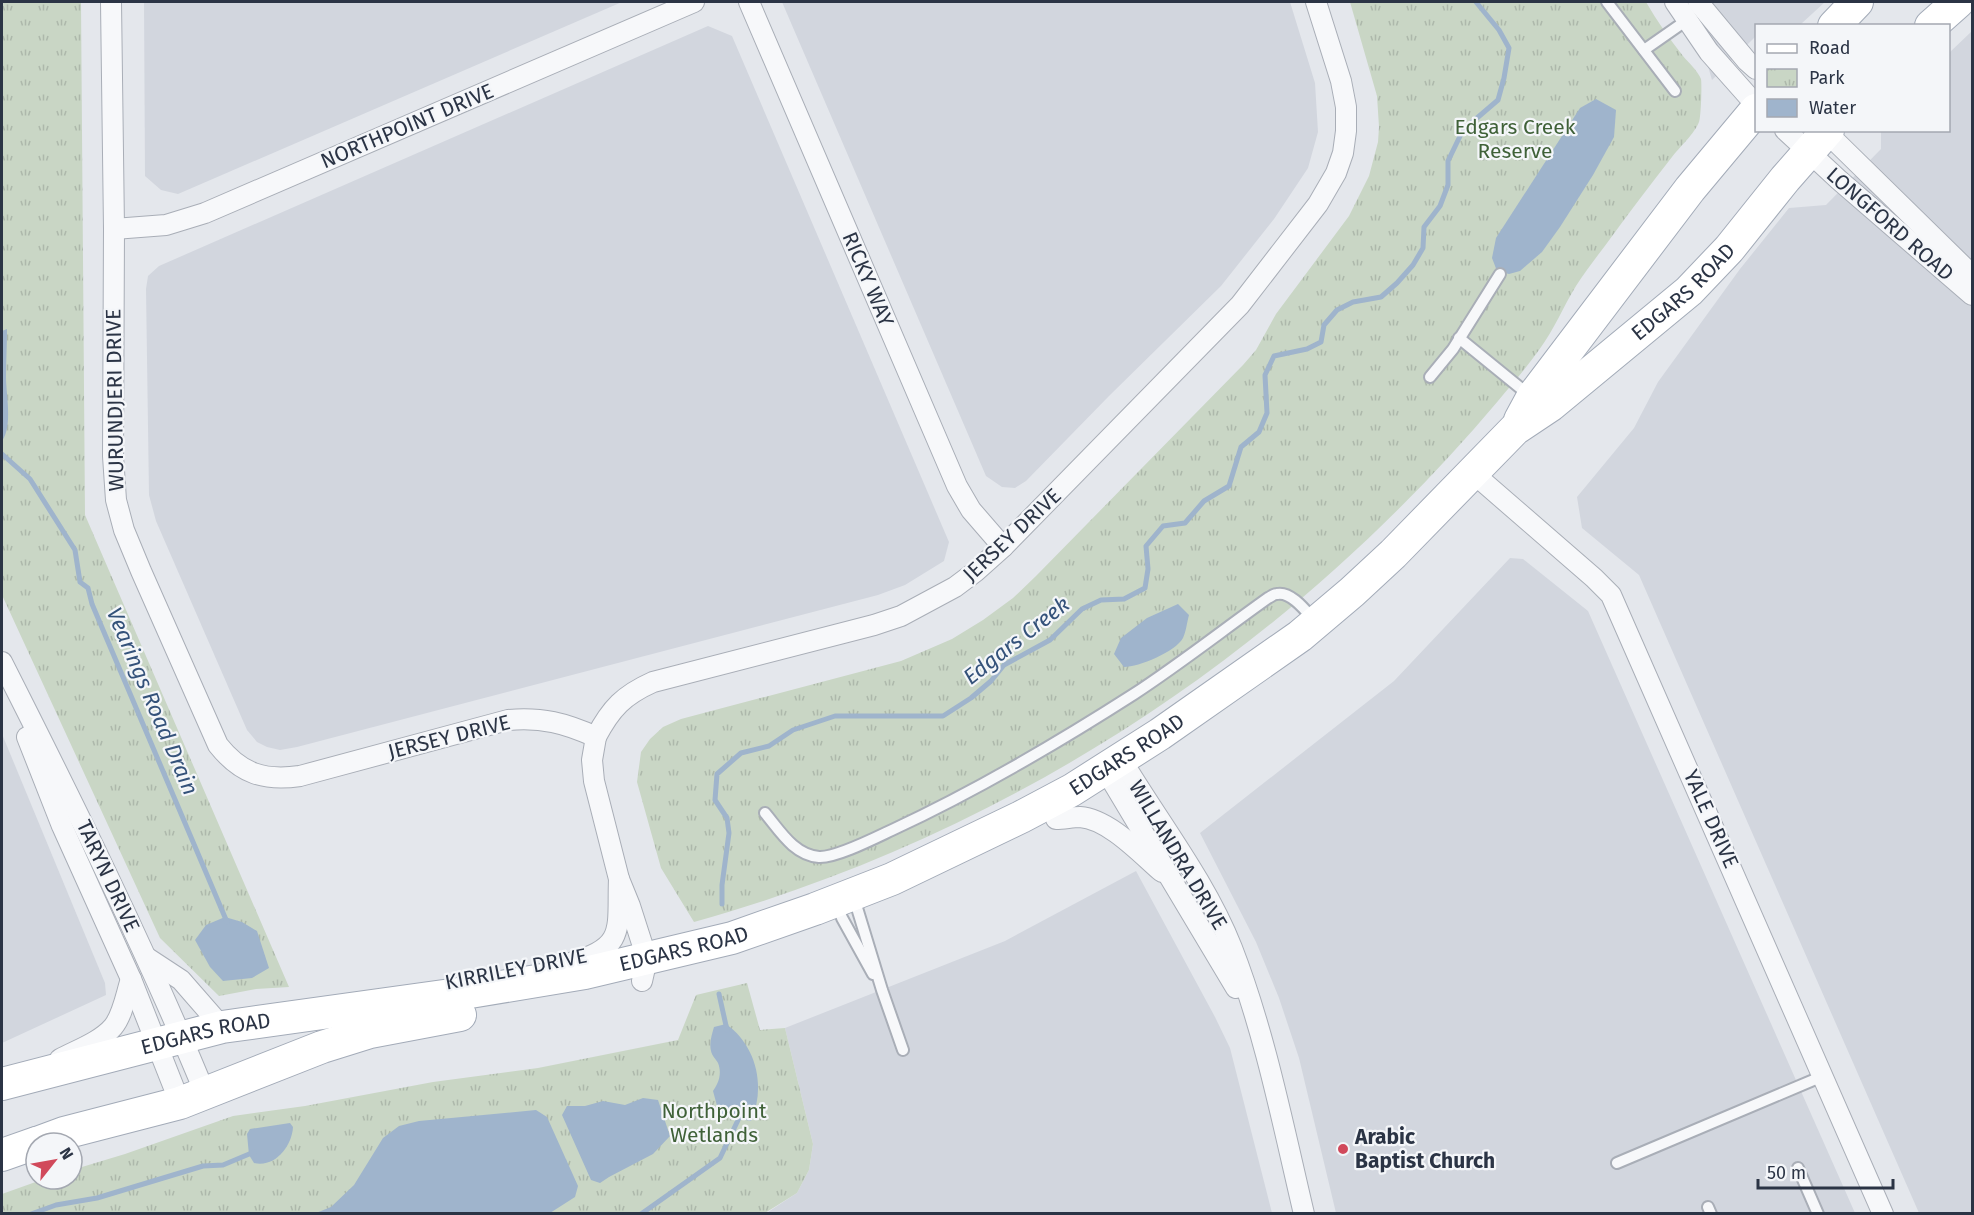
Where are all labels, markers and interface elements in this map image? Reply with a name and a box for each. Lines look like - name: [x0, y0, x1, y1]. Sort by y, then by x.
- legend: [1755, 24, 1950, 132]
- text: Road: [1809, 37, 1851, 59]
- text: Park: [1809, 67, 1845, 89]
- street label: NORTHPOINT DRIVE: [317, 78, 497, 174]
- text: Water: [1809, 97, 1856, 119]
- park label: Edgars Creek Reserve: [1454, 114, 1576, 164]
- street label: LONGFORD ROAD: [1821, 162, 1959, 286]
- street label: RICKY WAY: [836, 228, 900, 331]
- street label: EDGARS ROAD: [1626, 238, 1741, 346]
- street label: WURUNDJERI DRIVE: [100, 308, 130, 492]
- street label: JERSEY DRIVE: [957, 483, 1067, 587]
- water label: Edgars Creek: [958, 590, 1075, 690]
- water label: Vearings Road Drain: [101, 603, 204, 799]
- street label: EDGARS ROAD: [1064, 708, 1190, 801]
- street label: JERSEY DRIVE: [385, 709, 513, 765]
- street label: YALE DRIVE: [1678, 766, 1744, 872]
- street label: WILLANDRA DRIVE: [1123, 775, 1233, 935]
- street label: TARYN DRIVE: [71, 816, 145, 936]
- street label: EDGARS ROAD: [617, 920, 752, 977]
- street label: KIRRILEY DRIVE: [443, 942, 589, 996]
- street label: EDGARS ROAD: [138, 1007, 272, 1060]
- park label: Northpoint Wetlands: [661, 1098, 767, 1148]
- place label: Arabic Baptist Church: [1354, 1124, 1495, 1174]
- north arrow: [24, 1131, 84, 1191]
- marker: Arabic Baptist Church: [1336, 1142, 1350, 1156]
- text: N: [56, 1144, 77, 1163]
- scale bar: [1758, 1152, 1893, 1190]
- text: 50 m: [1767, 1162, 1806, 1184]

